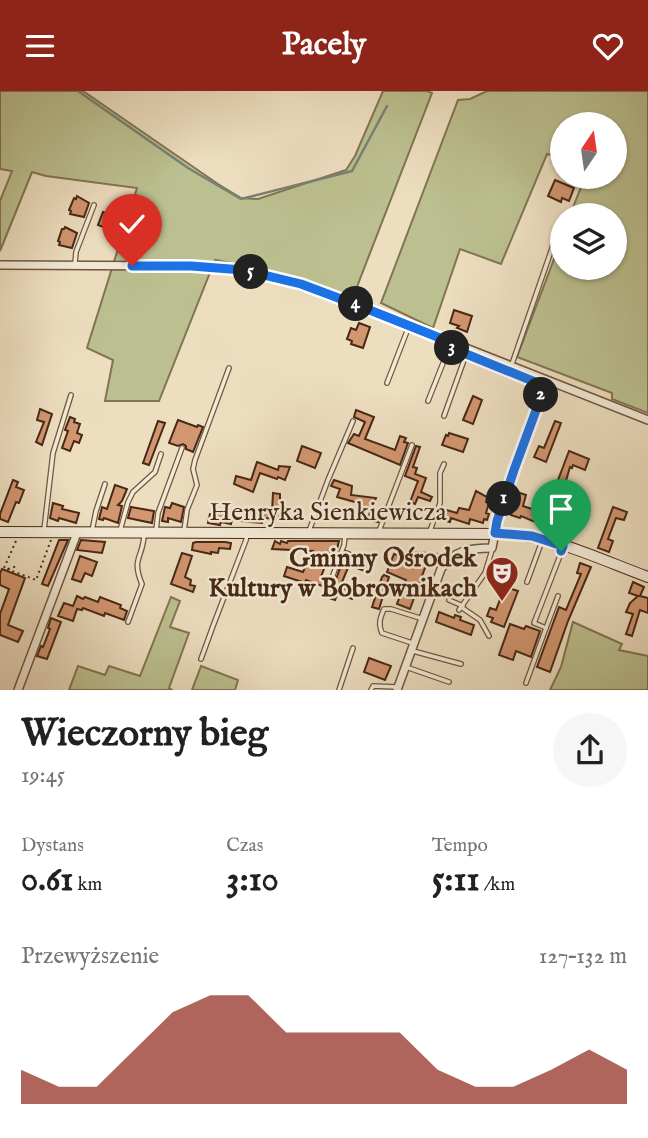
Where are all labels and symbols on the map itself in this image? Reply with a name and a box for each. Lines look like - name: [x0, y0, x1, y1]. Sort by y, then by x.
- north arrow: [550, 112, 626, 189]
- pin: [102, 194, 162, 266]
- pin: 5: [233, 255, 268, 289]
- pin: 4: [338, 287, 374, 321]
- pin: 3: [434, 331, 470, 365]
- pin: 2: [524, 377, 558, 413]
- pin: [531, 479, 591, 551]
- pin: 1: [486, 481, 522, 517]
- street label: Henryka Sienkiewicza: [209, 496, 448, 529]
- place label: Gminny Ośrodek Kultury w Bobrownikach: [208, 542, 478, 605]
- theatre icon: Gminny Ośrodek Kultury w Bobrownikach: [483, 554, 521, 603]

